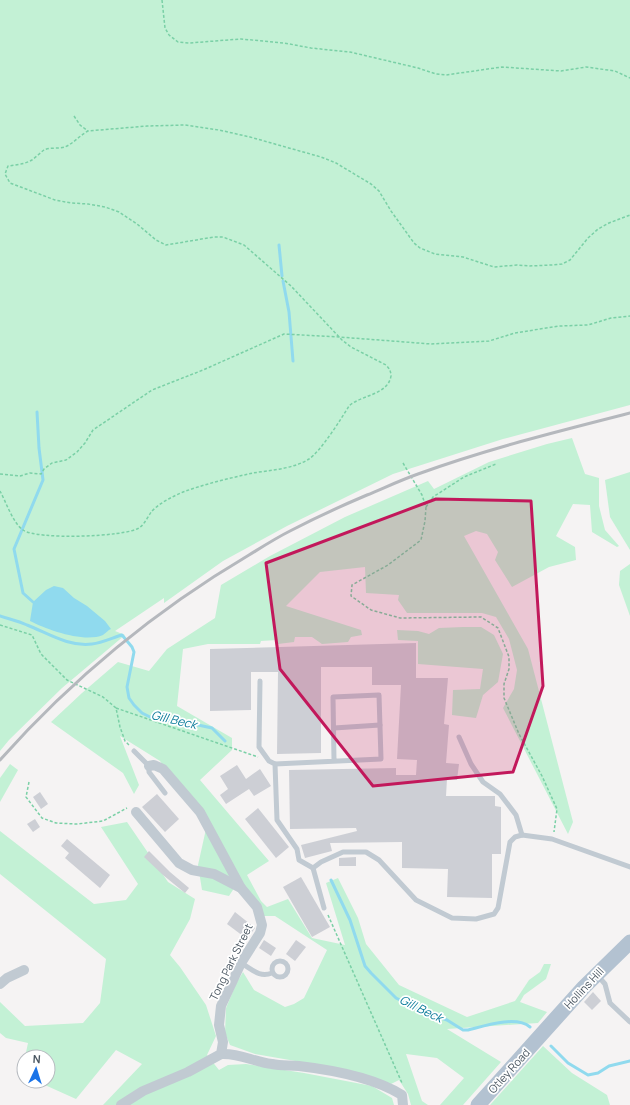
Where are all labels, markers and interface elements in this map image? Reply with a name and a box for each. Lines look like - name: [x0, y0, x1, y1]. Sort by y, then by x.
- water label: Gill Beck: [150, 706, 201, 733]
- street label: Tong Park Street: [205, 921, 256, 1003]
- street label: Hollins Hill: [561, 964, 607, 1012]
- water label: Gill Beck: [397, 991, 448, 1027]
- street label: Otley Road: [485, 1045, 533, 1096]
- north arrow: [16, 1049, 56, 1089]
- text: N: [32, 1051, 41, 1066]

